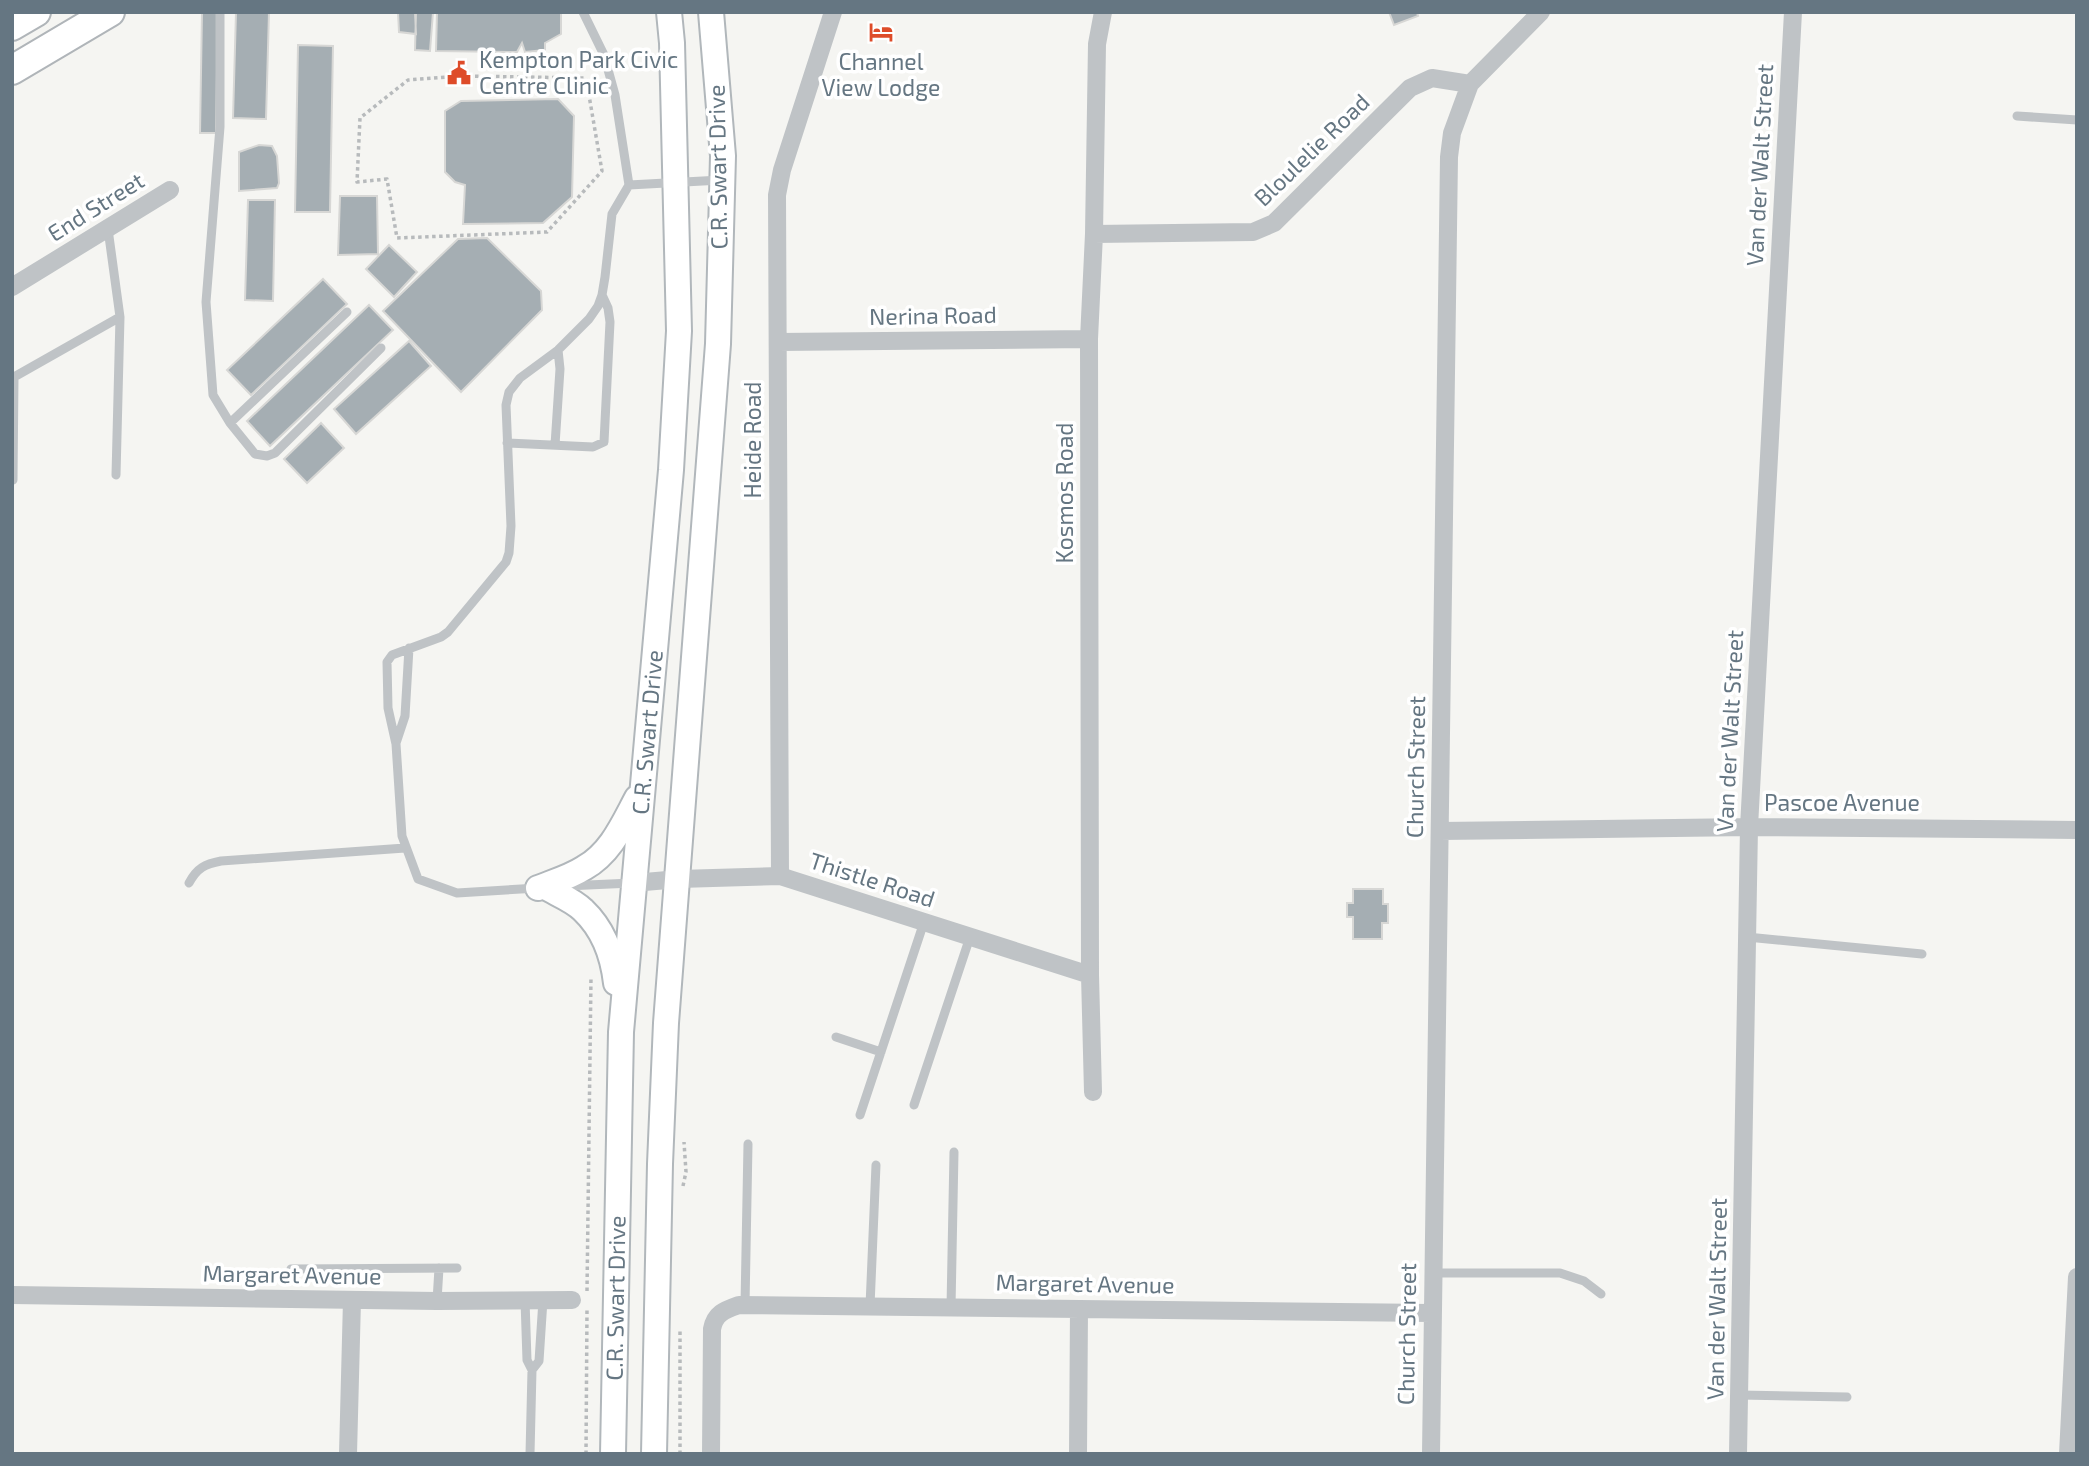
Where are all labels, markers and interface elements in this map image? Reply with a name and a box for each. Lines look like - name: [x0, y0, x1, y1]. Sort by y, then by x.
- hotel icon: Channel View Lodge: [867, 18, 895, 46]
- place label: Kempton Park Civic Centre Clinic: [479, 45, 678, 99]
- place label: Channel View Lodge: [822, 47, 940, 101]
- public building icon: Kempton Park Civic Centre Clinic: [445, 59, 473, 87]
- street label: Van der Walt Street: [1740, 63, 1778, 267]
- street label: C.R. Swart Drive: [702, 84, 732, 250]
- street label: Bloulelie Road: [1248, 87, 1375, 211]
- street label: End Street: [42, 165, 149, 247]
- street label: Nerina Road: [869, 300, 997, 330]
- street label: Heide Road: [738, 381, 766, 499]
- street label: Kosmos Road: [1050, 422, 1078, 564]
- street label: Van der Walt Street: [1710, 629, 1748, 833]
- street label: C.R. Swart Drive: [625, 649, 668, 816]
- street label: Church Street: [1400, 695, 1430, 838]
- street label: Pascoe Avenue: [1764, 788, 1920, 816]
- street label: Thistle Road: [806, 846, 939, 912]
- street label: Van der Walt Street: [1700, 1197, 1732, 1400]
- street label: C.R. Swart Drive: [599, 1215, 631, 1381]
- street label: Margaret Avenue: [202, 1258, 382, 1290]
- street label: Church Street: [1391, 1262, 1421, 1405]
- street label: Margaret Avenue: [995, 1267, 1175, 1299]

